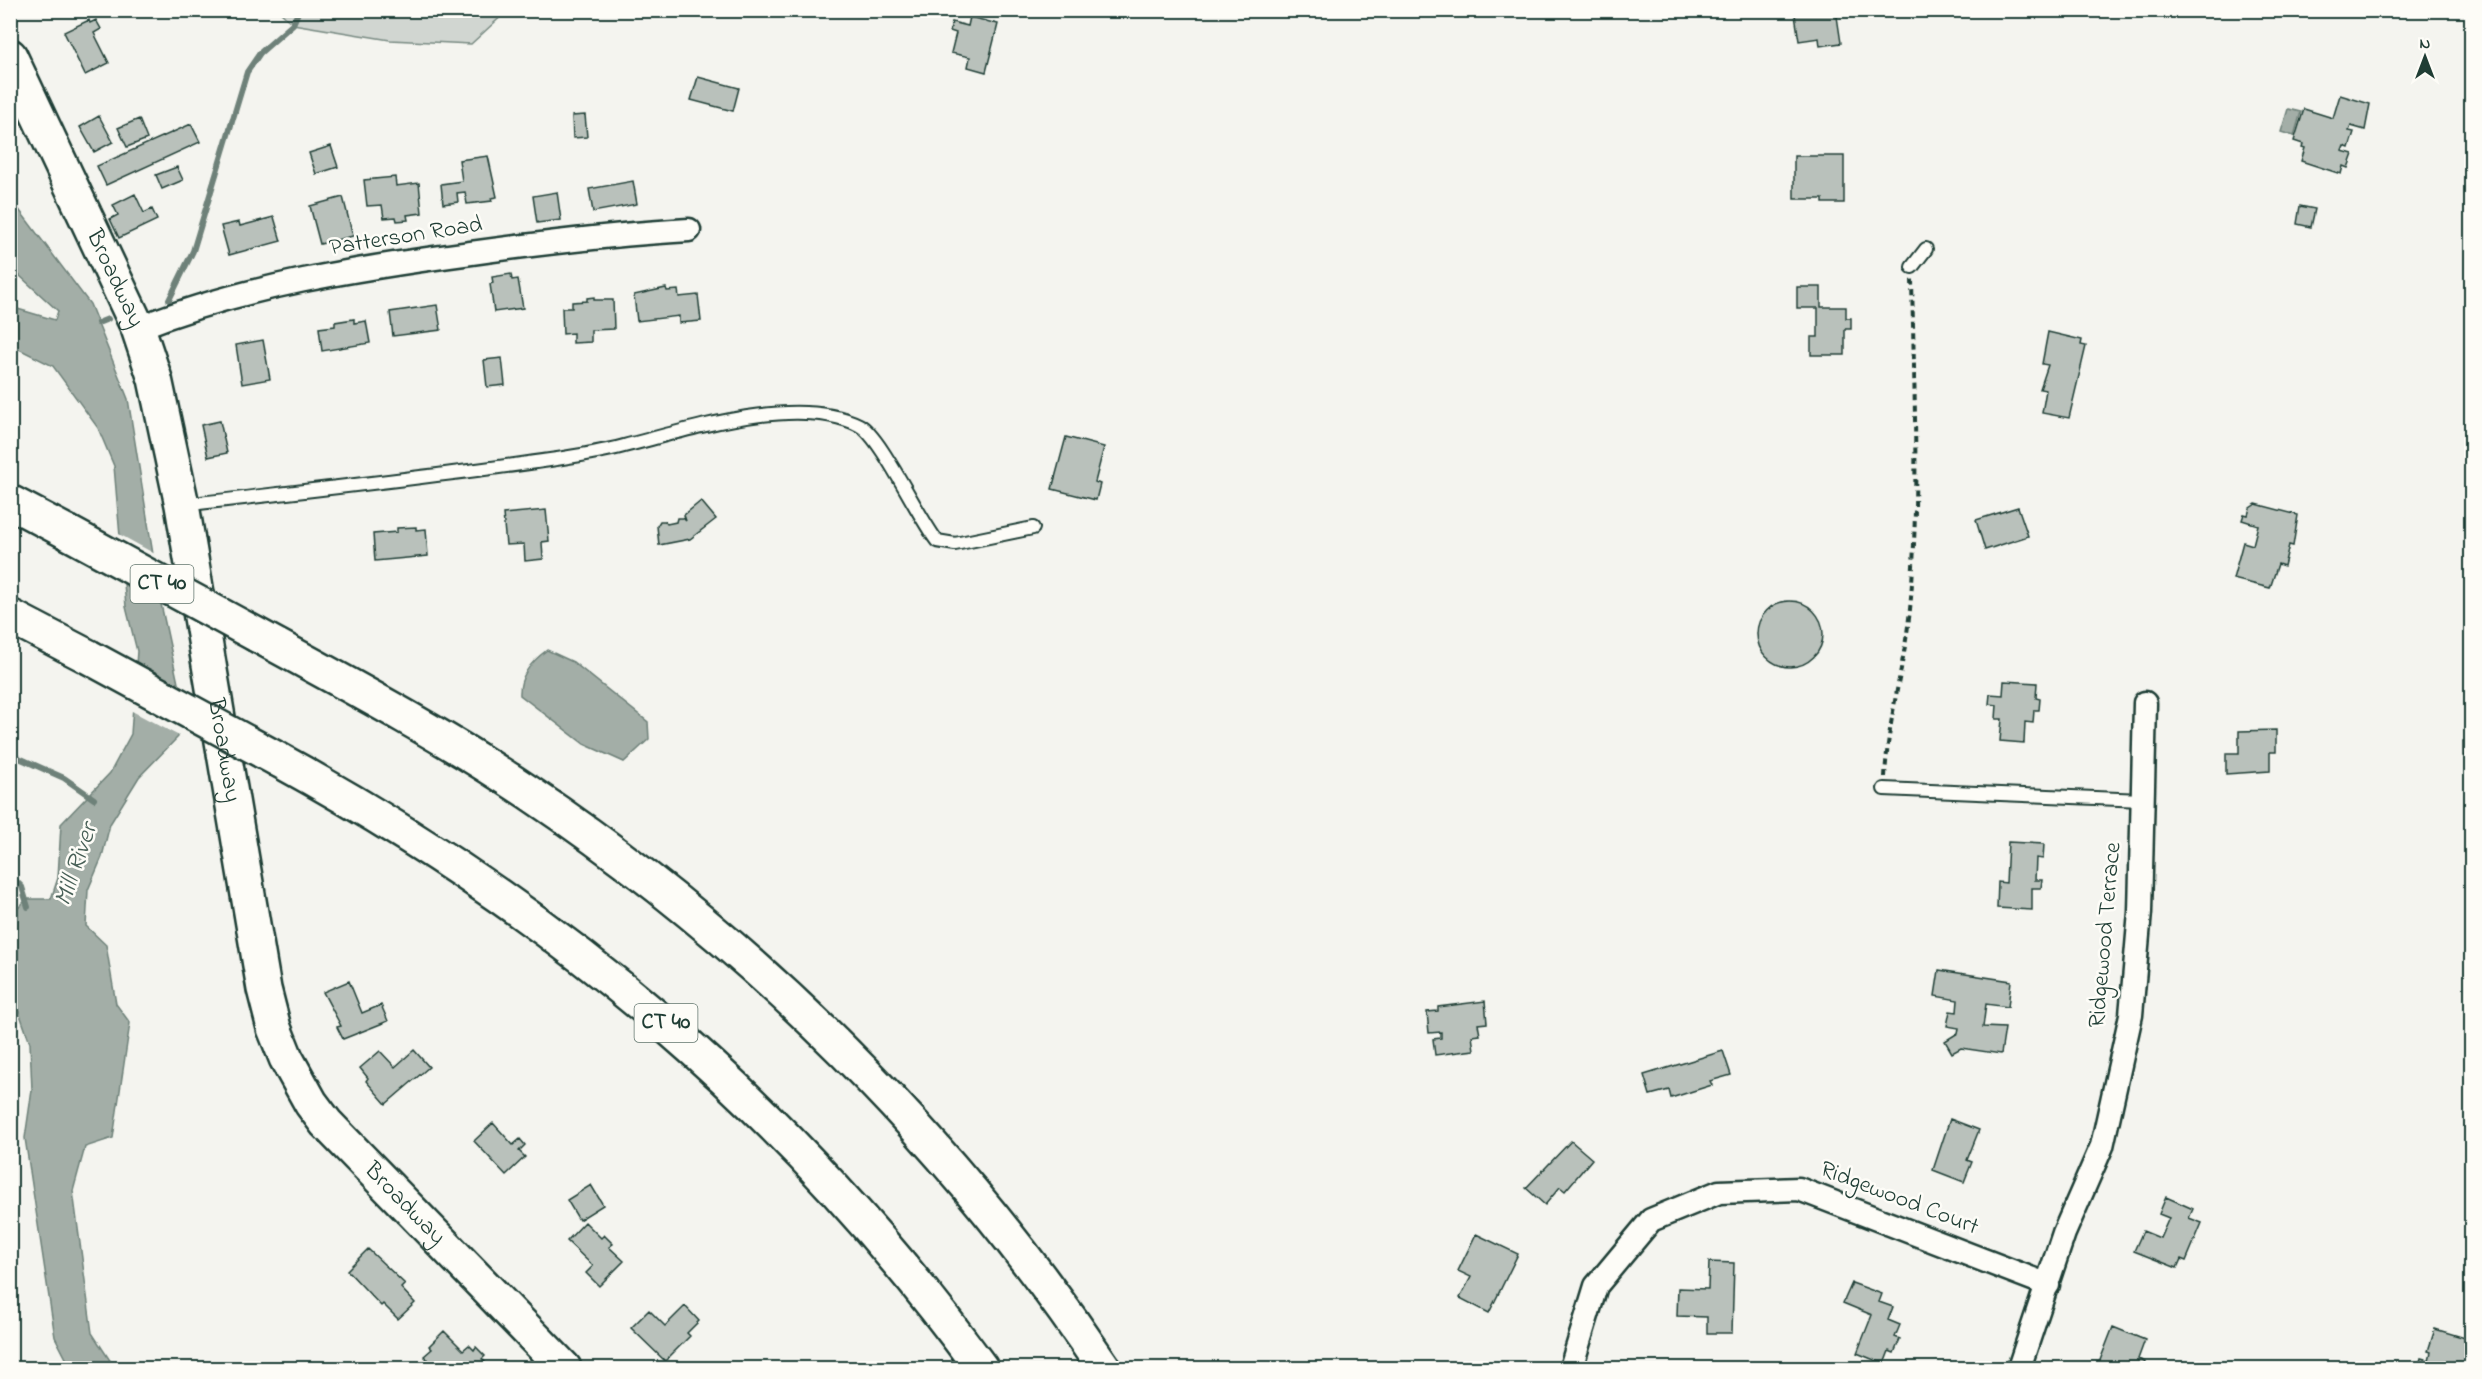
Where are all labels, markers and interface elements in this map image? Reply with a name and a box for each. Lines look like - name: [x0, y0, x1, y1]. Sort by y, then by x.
- north arrow: [2395, 27, 2455, 87]
- text: N: [2420, 32, 2431, 56]
- street label: Patterson Road: [327, 208, 486, 266]
- street label: Broadway: [76, 223, 153, 334]
- road number: CT 40: [130, 565, 194, 603]
- street label: Broadway: [197, 695, 250, 805]
- water label: Mill River: [45, 816, 110, 912]
- street label: Ridgewood Terrace: [2080, 840, 2132, 1029]
- road number: CT 40: [634, 1004, 698, 1042]
- street label: Broadway: [355, 1153, 454, 1254]
- street label: Ridgewood Court: [1815, 1153, 1983, 1245]

